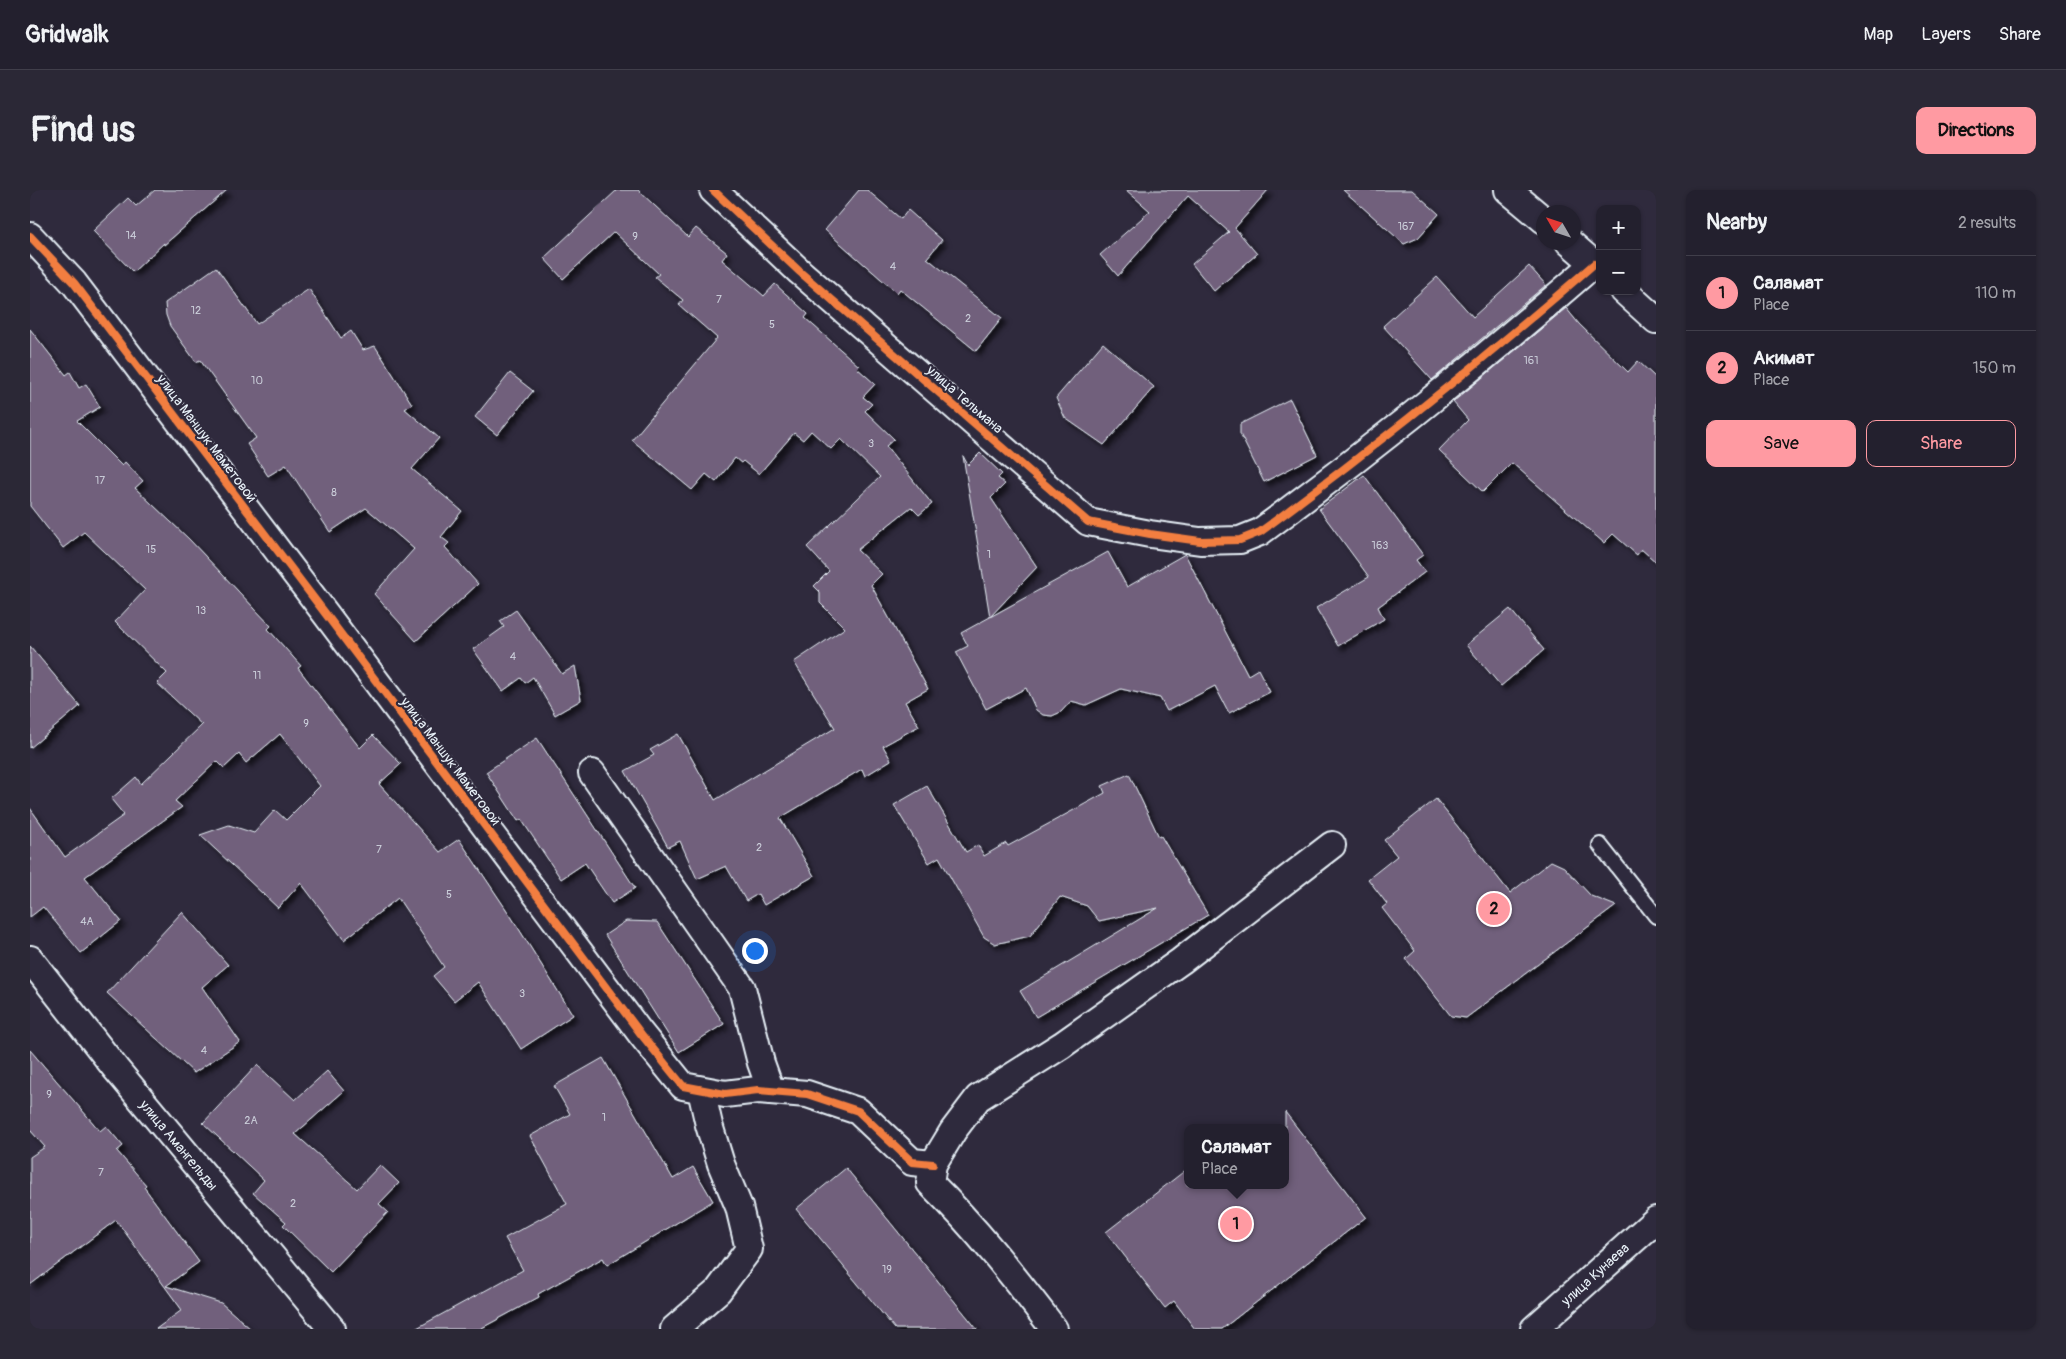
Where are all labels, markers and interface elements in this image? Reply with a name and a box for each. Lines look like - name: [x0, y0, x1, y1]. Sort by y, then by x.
- text: Gridwalk: [25, 20, 109, 49]
- text: Map: [1864, 23, 1893, 46]
- text: Layers: [1921, 23, 1971, 46]
- text: Share: [1999, 23, 2041, 46]
- button: Directions: [1916, 107, 2036, 154]
- text: Find us: [30, 108, 135, 152]
- north arrow: [1536, 205, 1581, 250]
- map controls: [1596, 205, 1641, 295]
- button: +: [1596, 205, 1641, 250]
- text: Nearby: [1706, 209, 1767, 236]
- text: 2 results: [1958, 213, 2016, 233]
- house number: 167: [1398, 220, 1414, 233]
- house number: 14: [126, 229, 137, 242]
- house number: 9: [632, 230, 638, 243]
- button: −: [1596, 250, 1641, 295]
- house number: 4: [890, 260, 897, 273]
- text: Саламат: [1753, 271, 1823, 295]
- text: 1: [1719, 283, 1725, 303]
- text: 110 m: [1975, 283, 2016, 303]
- house number: 7: [716, 293, 722, 306]
- text: Place: [1753, 295, 1789, 315]
- house number: 12: [191, 304, 201, 317]
- house number: 2: [965, 312, 971, 325]
- house number: 5: [769, 318, 775, 331]
- text: Акимат: [1753, 346, 1814, 370]
- house number: 161: [1523, 354, 1539, 367]
- text: 2: [1718, 358, 1726, 378]
- text: 150 m: [1972, 358, 2016, 378]
- street label: улица Тельмана: [922, 361, 1006, 437]
- street label: улица Маншук Маметовой: [152, 370, 260, 506]
- text: Place: [1753, 370, 1789, 390]
- house number: 10: [251, 374, 263, 387]
- button: Save: [1706, 420, 1856, 467]
- button: Share: [1866, 420, 2016, 467]
- house number: 3: [868, 437, 874, 450]
- house number: 17: [95, 474, 105, 487]
- house number: 8: [331, 486, 337, 499]
- house number: 163: [1372, 539, 1388, 552]
- house number: 15: [146, 543, 156, 556]
- house number: 1: [987, 548, 991, 561]
- house number: 13: [196, 604, 206, 617]
- house number: 4: [510, 650, 517, 663]
- house number: 11: [253, 669, 261, 682]
- street label: улица Маншук Маметовой: [396, 693, 504, 829]
- house number: 9: [303, 717, 309, 730]
- house number: 2: [756, 841, 762, 854]
- house number: 7: [376, 843, 382, 856]
- house number: 5: [446, 888, 452, 901]
- pin: 2: [1478, 890, 1510, 928]
- house number: 4А: [80, 915, 94, 928]
- your location: [742, 938, 768, 964]
- house number: 3: [519, 987, 525, 1000]
- house number: 4: [201, 1044, 208, 1057]
- house number: 9: [46, 1088, 52, 1101]
- street label: улица Амангельды: [135, 1096, 221, 1194]
- house number: 1: [602, 1111, 606, 1124]
- house number: 2А: [244, 1114, 258, 1127]
- popup: [1184, 1124, 1289, 1189]
- text: Саламат: [1201, 1135, 1272, 1159]
- text: Place: [1201, 1159, 1237, 1179]
- house number: 7: [98, 1166, 104, 1179]
- house number: 2: [290, 1197, 296, 1210]
- pin: 1: [1220, 1205, 1252, 1243]
- street label: улица Кунаева: [1557, 1239, 1633, 1310]
- house number: 19: [882, 1263, 892, 1276]

